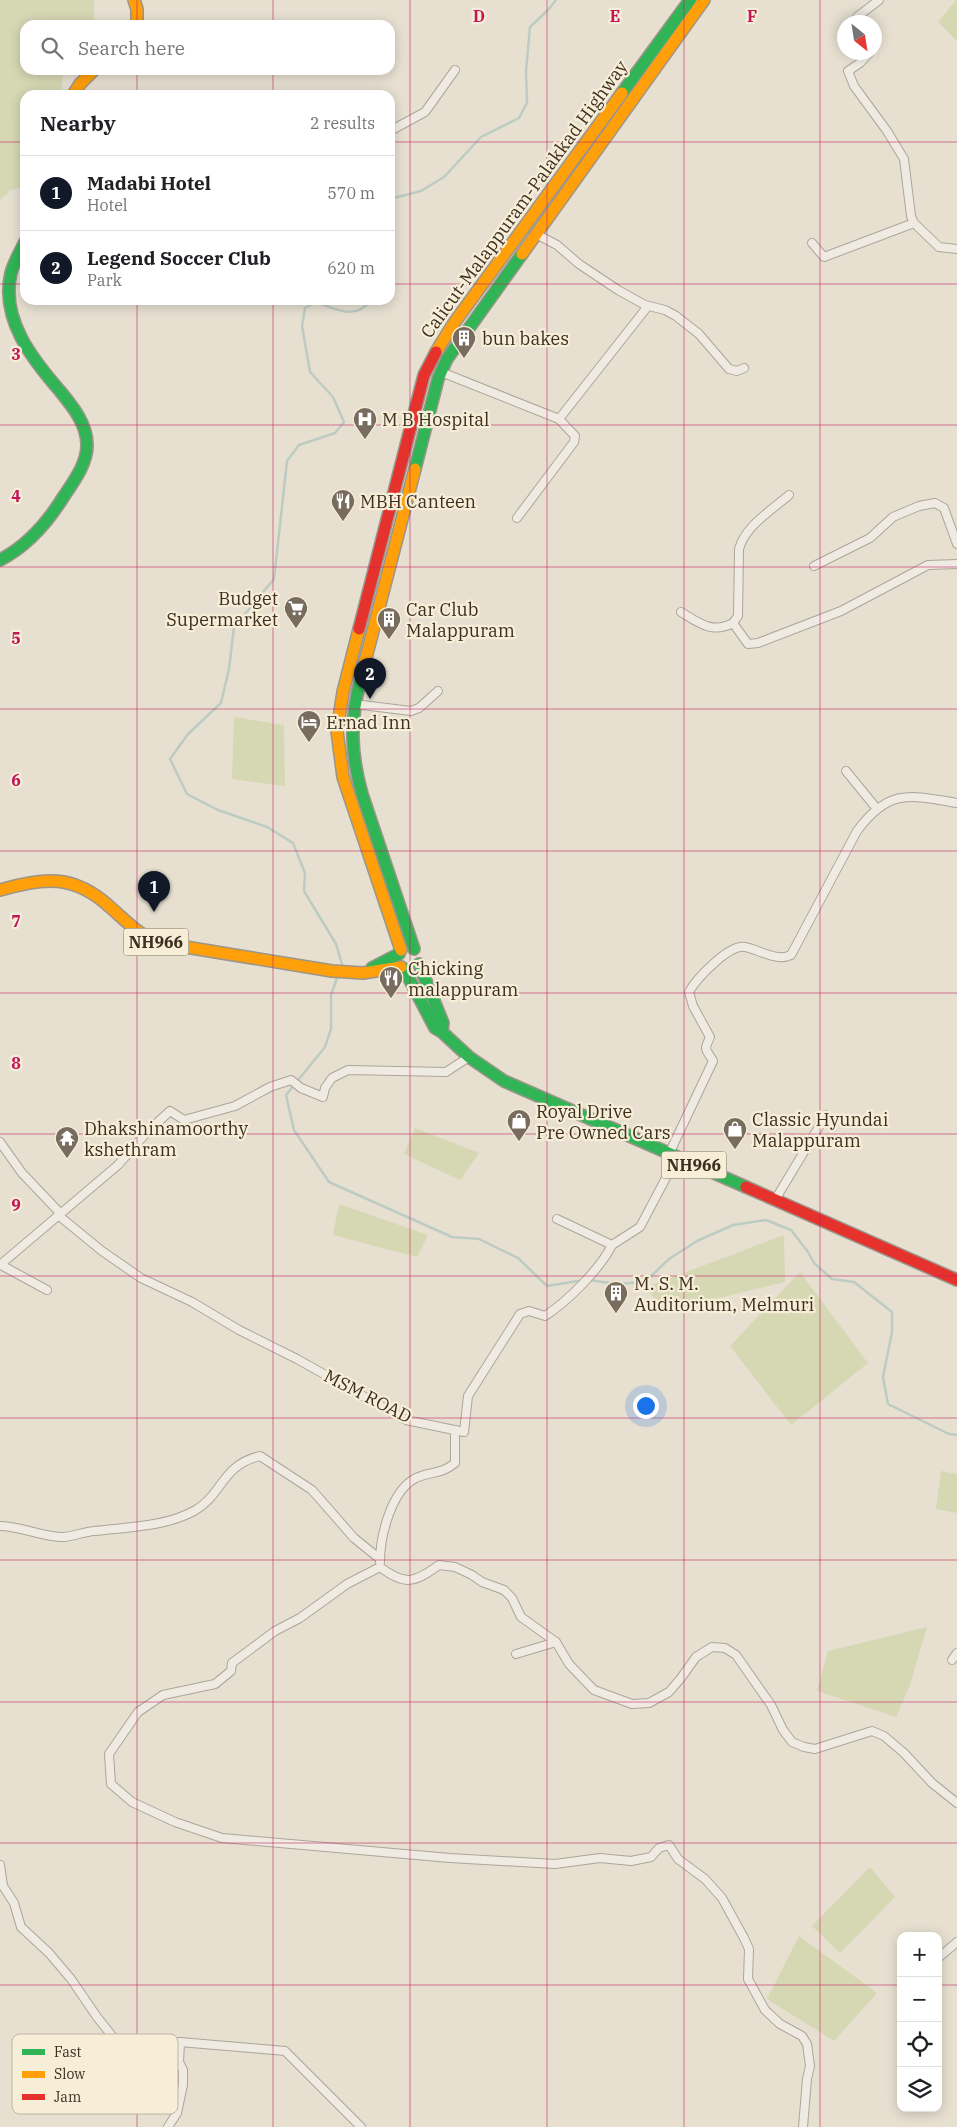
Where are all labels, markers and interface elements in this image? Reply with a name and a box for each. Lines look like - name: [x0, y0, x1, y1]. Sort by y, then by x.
- text: D: [473, 6, 485, 26]
- text: E: [610, 6, 620, 26]
- text: F: [747, 6, 757, 26]
- north arrow: [837, 15, 882, 60]
- search box: [20, 20, 395, 75]
- icon: search: [38, 34, 66, 62]
- text: Search here: [78, 36, 185, 60]
- street label: Calicut-Malappuram-Palakkad Highway: [415, 55, 633, 342]
- text: Nearby: [40, 109, 116, 137]
- text: 2 results: [310, 113, 375, 133]
- text: Madabi Hotel: [87, 171, 211, 195]
- text: 1: [51, 183, 61, 203]
- text: 570 m: [327, 183, 375, 203]
- text: Hotel: [87, 195, 128, 215]
- text: Legend Soccer Club: [87, 246, 271, 270]
- text: 2: [51, 258, 61, 278]
- text: 620 m: [327, 258, 375, 278]
- text: Park: [87, 270, 122, 290]
- building icon: bun bakes: [451, 325, 477, 359]
- place label: bun bakes: [482, 327, 569, 350]
- text: 3: [11, 344, 21, 364]
- hospital icon: M B Hospital: [352, 406, 378, 440]
- place label: M B Hospital: [382, 408, 490, 431]
- text: 4: [11, 486, 21, 506]
- restaurant icon: MBH Canteen: [330, 488, 356, 522]
- place label: MBH Canteen: [360, 490, 476, 513]
- place label: Budget Supermarket: [166, 587, 278, 631]
- supermarket icon: Budget Supermarket: [283, 595, 309, 629]
- place label: Car Club Malappuram: [406, 598, 515, 642]
- building icon: Car Club Malappuram: [376, 606, 402, 640]
- text: 5: [11, 628, 21, 648]
- pin: 2: [354, 658, 386, 699]
- hotel icon: Ernad Inn: [296, 709, 322, 743]
- place label: Ernad Inn: [326, 711, 411, 734]
- text: 6: [11, 770, 21, 790]
- pin: 1: [138, 871, 170, 912]
- text: 7: [11, 911, 21, 931]
- road number: NH966: [124, 929, 188, 956]
- place label: Chicking malappuram: [408, 957, 518, 1001]
- restaurant icon: Chicking malappuram: [378, 965, 404, 999]
- text: 8: [11, 1053, 21, 1073]
- place label: Royal Drive Pre Owned Cars: [536, 1100, 670, 1144]
- shop icon: Royal Drive Pre Owned Cars: [506, 1108, 532, 1142]
- place label: Classic Hyundai Malappuram: [752, 1108, 889, 1152]
- shop icon: Classic Hyundai Malappuram: [722, 1116, 748, 1150]
- place label: Dhakshinamoorthy kshethram: [84, 1117, 248, 1161]
- temple icon: Dhakshinamoorthy kshethram: [54, 1125, 80, 1159]
- road number: NH966: [662, 1152, 726, 1178]
- text: 9: [11, 1195, 21, 1215]
- place label: M. S. M. Auditorium, Melmuri: [634, 1272, 814, 1316]
- building icon: M. S. M. Auditorium, Melmuri: [603, 1280, 629, 1314]
- street label: MSM ROAD: [320, 1364, 416, 1428]
- your location: [633, 1393, 659, 1419]
- map controls: [897, 1932, 942, 2112]
- button: +: [897, 1932, 942, 1977]
- button: −: [897, 1977, 942, 2022]
- button: locate: [897, 2022, 942, 2067]
- legend: [12, 2034, 178, 2114]
- text: Fast: [54, 2043, 82, 2061]
- text: Slow: [54, 2065, 85, 2083]
- button: layers: [897, 2067, 942, 2112]
- text: Jam: [54, 2088, 81, 2106]

